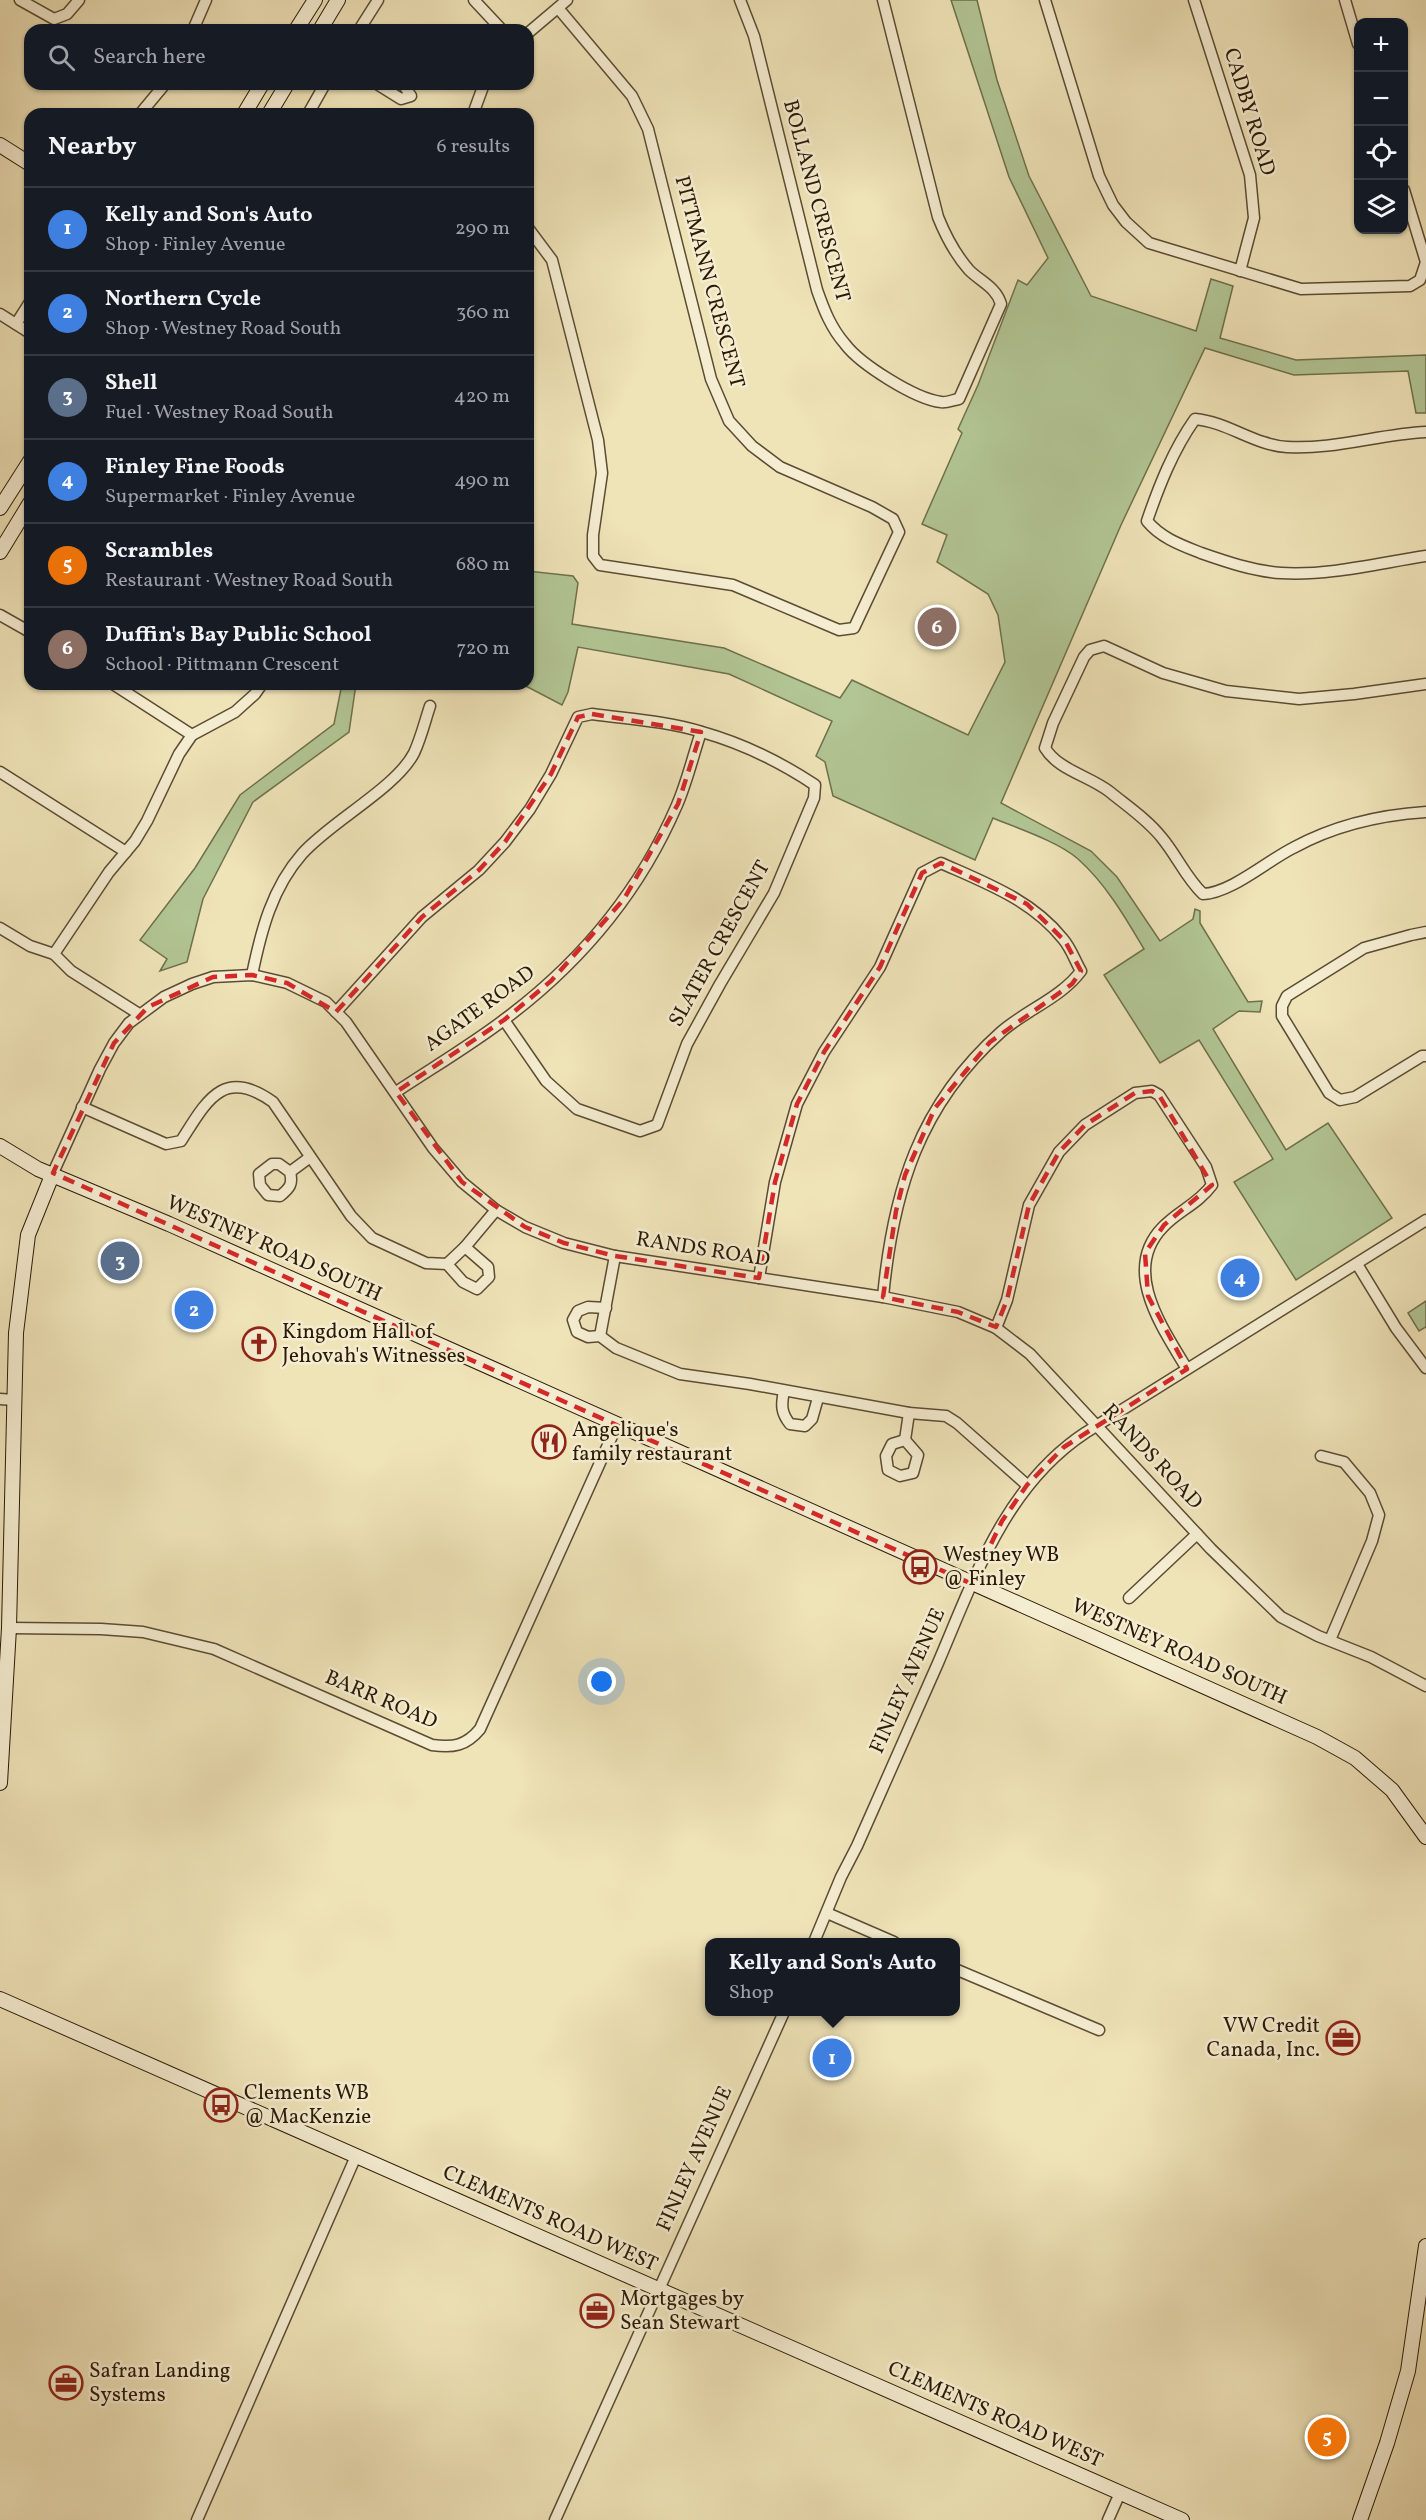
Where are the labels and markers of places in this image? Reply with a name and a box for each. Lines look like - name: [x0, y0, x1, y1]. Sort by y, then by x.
- pin: 6: [918, 604, 956, 650]
- pin: 3: [100, 1238, 140, 1284]
- pin: 4: [1220, 1256, 1260, 1300]
- pin: 2: [174, 1288, 214, 1332]
- place label: Kingdom Hall of Jehovah's Witnesses: [282, 1318, 466, 1371]
- church icon: Kingdom Hall of Jehovah's Witnesses: [241, 1326, 277, 1362]
- place label: Angelique's family restaurant: [572, 1416, 732, 1469]
- restaurant icon: Angelique's family restaurant: [531, 1424, 567, 1460]
- place label: Westney WB @ Finley: [943, 1541, 1059, 1594]
- bus stop icon: Westney WB @ Finley: [902, 1549, 938, 1585]
- place label: VW Credit Canada, Inc.: [1207, 2012, 1320, 2065]
- office icon: VW Credit Canada, Inc.: [1325, 2020, 1361, 2056]
- pin: 1: [812, 2036, 852, 2080]
- place label: Clements WB @ MacKenzie: [244, 2079, 371, 2132]
- bus stop icon: Clements WB @ MacKenzie: [203, 2087, 239, 2123]
- place label: Mortgages by Sean Stewart: [620, 2285, 745, 2338]
- office icon: Mortgages by Sean Stewart: [579, 2293, 615, 2329]
- place label: Safran Landing Systems: [89, 2357, 230, 2410]
- office icon: Safran Landing Systems: [48, 2365, 84, 2401]
- pin: 5: [1308, 2414, 1346, 2460]

